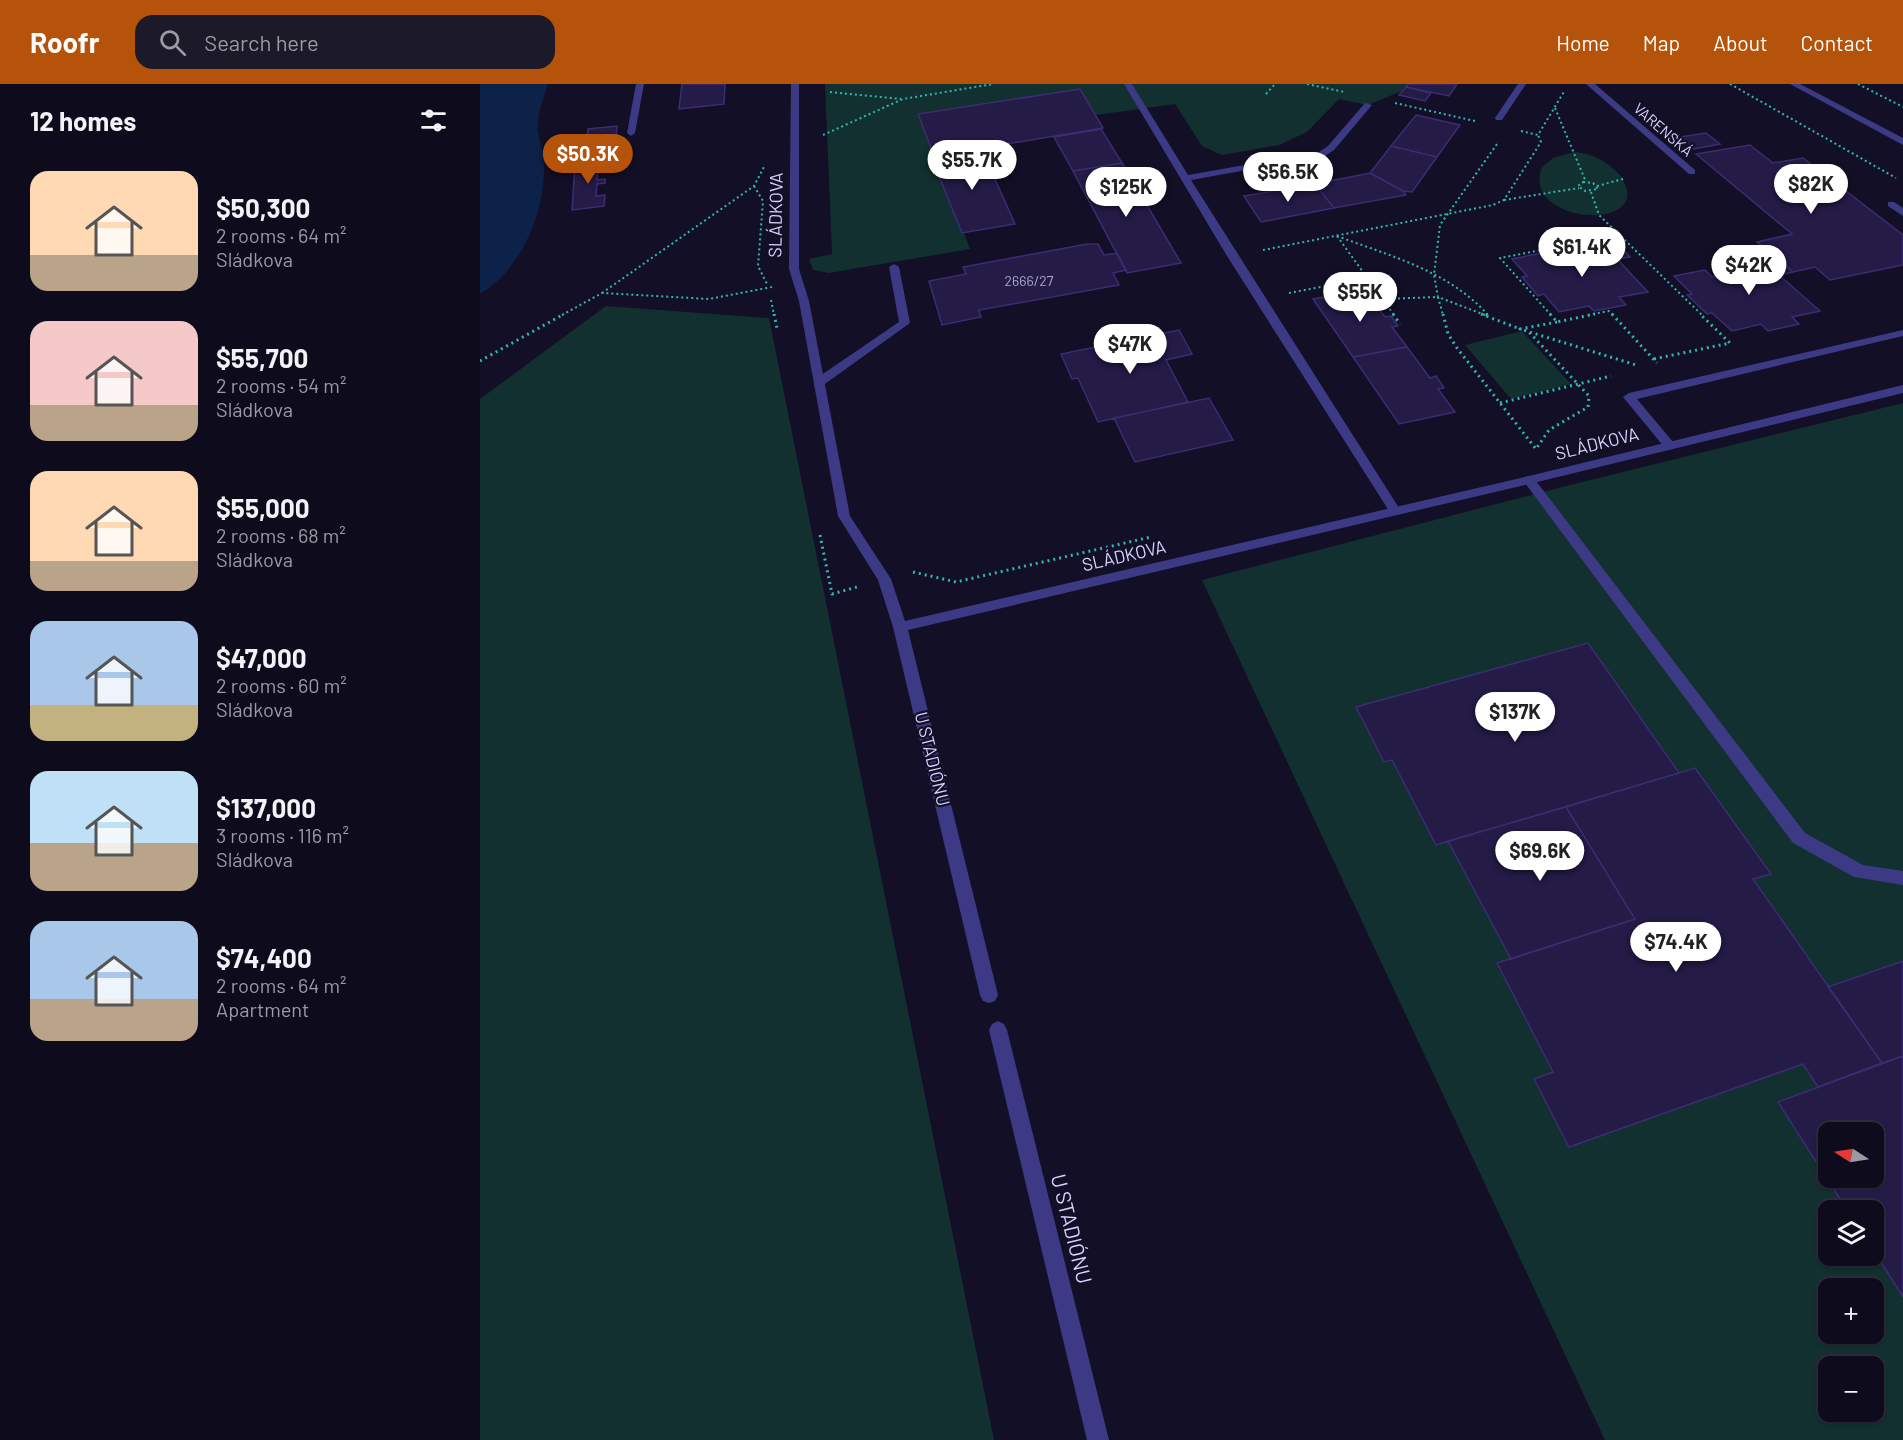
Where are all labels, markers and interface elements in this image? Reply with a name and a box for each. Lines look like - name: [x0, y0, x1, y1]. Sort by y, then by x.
- search box: [135, 15, 555, 69]
- text: Roofr: [30, 25, 99, 59]
- icon: search: [156, 26, 189, 59]
- text: Search here: [204, 29, 319, 55]
- text: Home: [1556, 30, 1610, 55]
- text: Map: [1643, 30, 1680, 55]
- text: About: [1713, 30, 1768, 55]
- text: Contact: [1801, 30, 1873, 55]
- street label: VARENSKÁ: [1630, 99, 1697, 160]
- icon: filters: [417, 104, 450, 137]
- text: 12 homes: [30, 105, 136, 136]
- pin: $50.3K: [539, 134, 637, 185]
- pin: $55.7K: [923, 140, 1021, 191]
- text: $50.3K: [557, 141, 619, 165]
- text: $55.7K: [942, 147, 1002, 171]
- pin: $56.5K: [1239, 152, 1337, 203]
- text: $56.5K: [1257, 159, 1319, 183]
- pin: $82K: [1775, 164, 1847, 215]
- pin: $125K: [1084, 167, 1168, 218]
- text: $82K: [1788, 171, 1834, 195]
- street label: SLÁDKOVA: [763, 172, 787, 258]
- text: $125K: [1099, 174, 1153, 198]
- text: $50,300: [216, 192, 310, 223]
- icon: home: [78, 195, 150, 267]
- text: 2 rooms · 64 m²: [216, 223, 346, 247]
- pin: $61.4K: [1533, 227, 1631, 278]
- text: $61.4K: [1552, 234, 1612, 258]
- pin: $42K: [1713, 245, 1785, 296]
- text: Sládkova: [216, 247, 293, 271]
- text: $42K: [1725, 252, 1773, 276]
- house number: 2666/27: [1005, 272, 1054, 289]
- pin: $55K: [1324, 272, 1396, 323]
- text: $55K: [1337, 279, 1383, 303]
- pin: $47K: [1094, 324, 1166, 375]
- text: $47K: [1108, 331, 1152, 355]
- text: $55,700: [216, 342, 308, 373]
- icon: home: [78, 345, 150, 417]
- text: 2 rooms · 54 m²: [216, 373, 346, 397]
- text: Sládkova: [216, 397, 293, 421]
- street label: SLÁDKOVA: [1553, 422, 1641, 464]
- text: $55,000: [216, 492, 310, 523]
- icon: home: [78, 495, 150, 567]
- text: 2 rooms · 68 m²: [216, 523, 346, 547]
- street label: SLÁDKOVA: [1080, 535, 1168, 575]
- text: Sládkova: [216, 547, 293, 571]
- text: $47,000: [216, 642, 307, 673]
- icon: home: [78, 645, 150, 717]
- text: 2 rooms · 60 m²: [216, 673, 347, 697]
- pin: $137K: [1473, 692, 1557, 743]
- text: Sládkova: [216, 697, 293, 721]
- text: $137K: [1489, 699, 1541, 723]
- street label: U STADIÓNU: [911, 709, 955, 808]
- text: $137,000: [216, 792, 316, 823]
- icon: home: [78, 795, 150, 867]
- text: 3 rooms · 116 m²: [216, 823, 349, 847]
- pin: $69.6K: [1491, 831, 1589, 882]
- text: $69.6K: [1509, 838, 1571, 862]
- text: Sládkova: [216, 847, 293, 871]
- pin: $74.4K: [1627, 922, 1725, 973]
- text: $74.4K: [1644, 929, 1708, 953]
- text: $74,400: [216, 942, 312, 973]
- icon: home: [78, 945, 150, 1017]
- text: 2 rooms · 64 m²: [216, 973, 346, 997]
- text: Apartment: [216, 997, 309, 1021]
- north arrow: [1818, 1122, 1884, 1188]
- map controls: [1818, 1122, 1884, 1422]
- street label: U STADIÓNU: [1047, 1171, 1098, 1286]
- button: layers: [1818, 1200, 1884, 1266]
- button: +: [1818, 1278, 1884, 1344]
- button: −: [1818, 1356, 1884, 1422]

